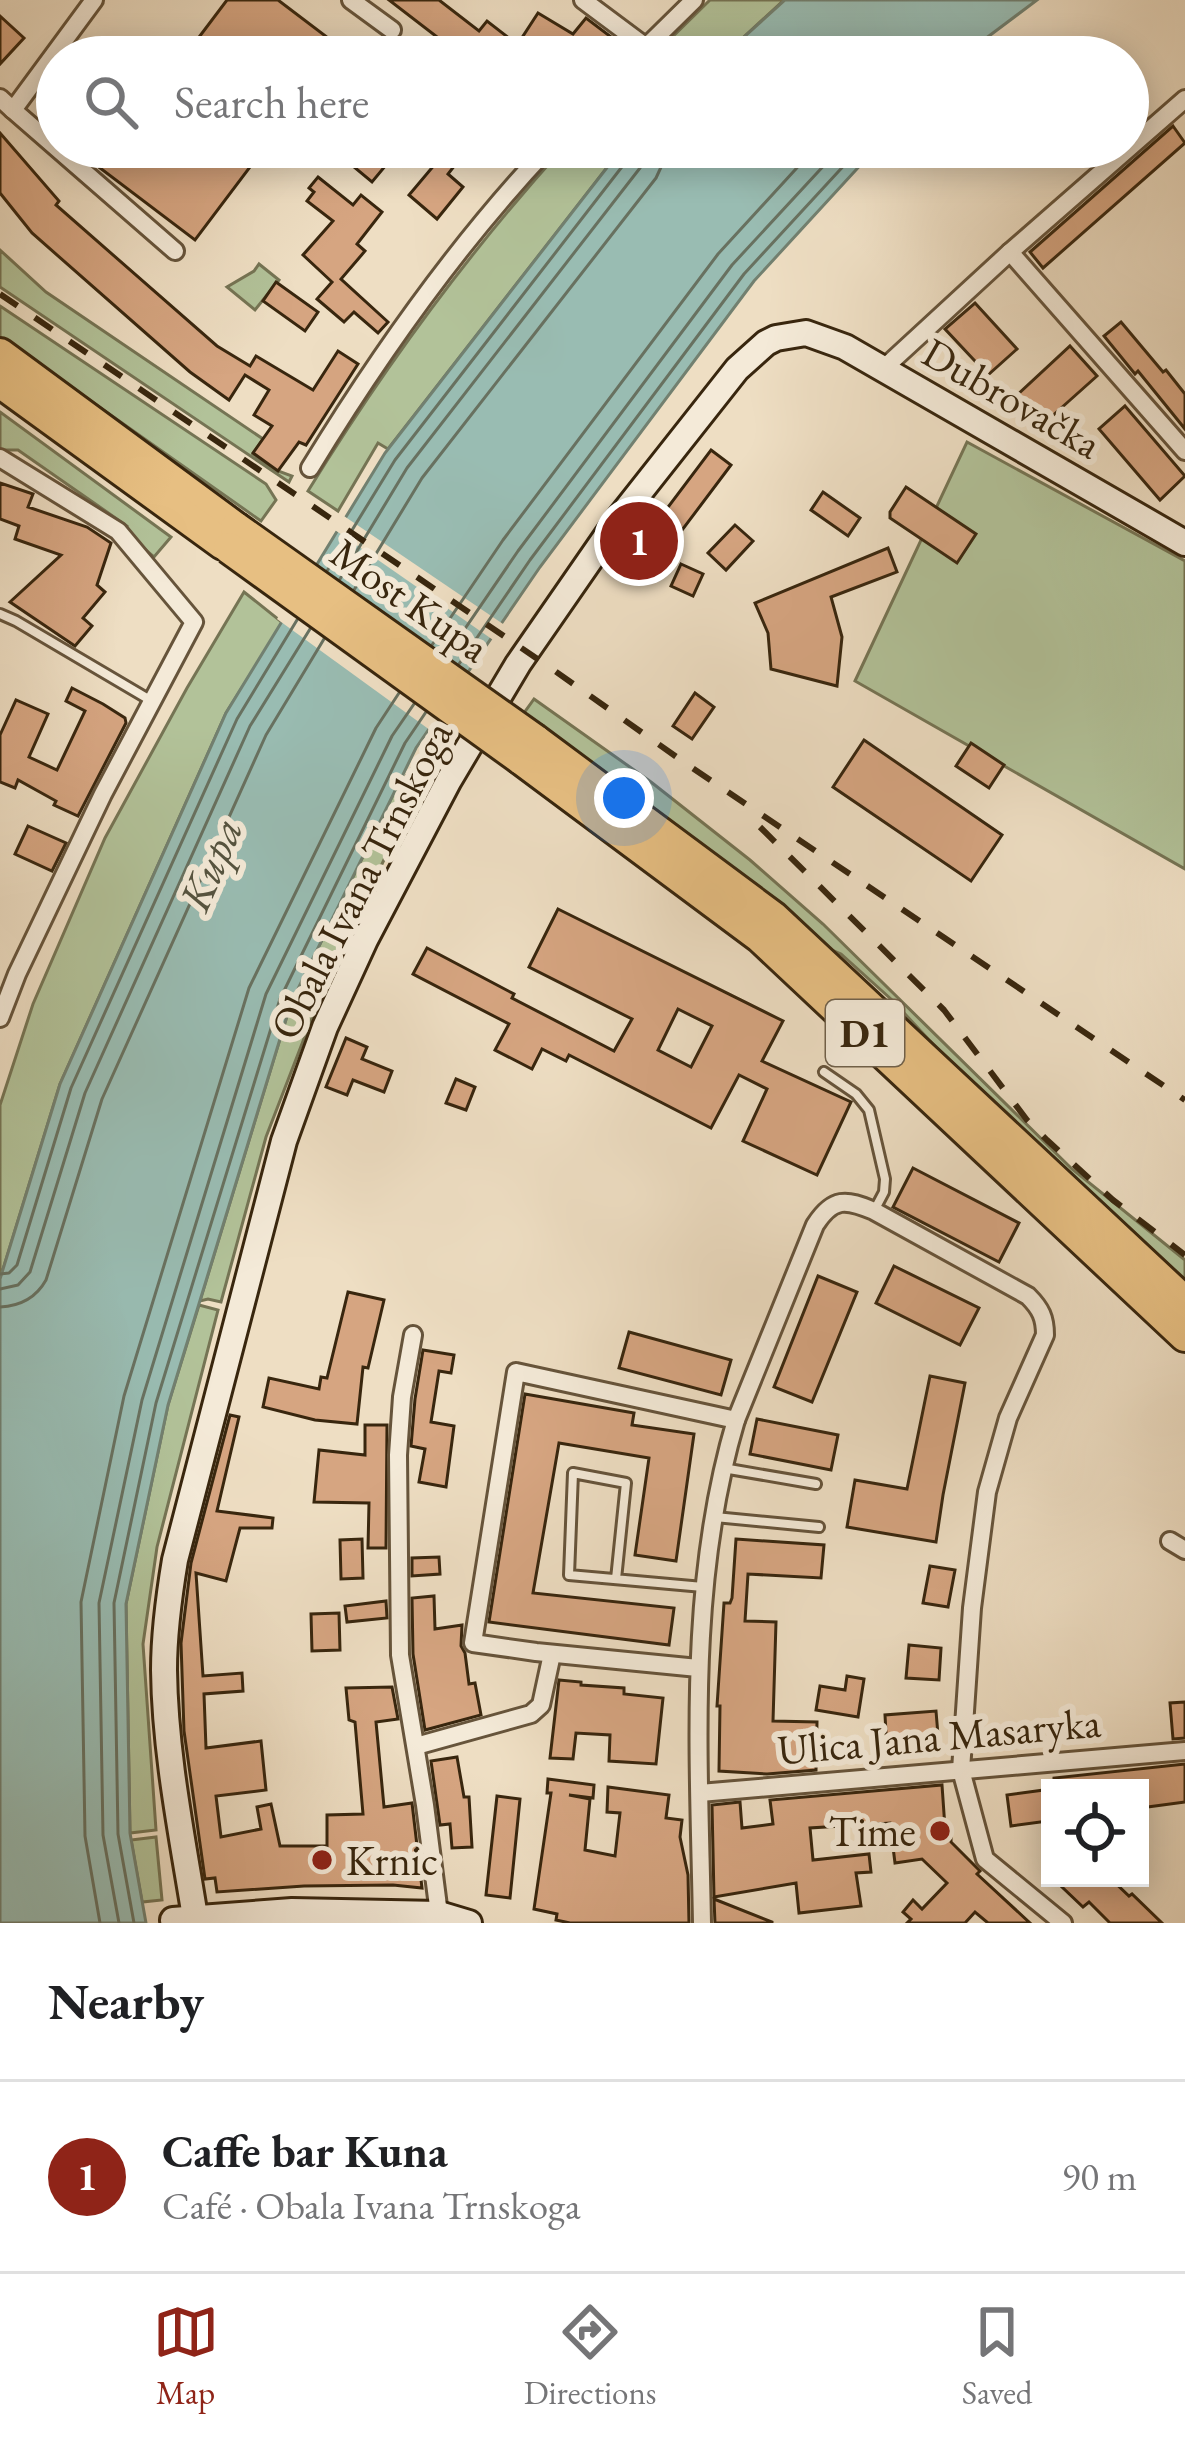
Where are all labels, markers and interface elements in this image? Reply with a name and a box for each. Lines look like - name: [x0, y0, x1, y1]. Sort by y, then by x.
- search box: [36, 36, 1149, 168]
- icon: search: [78, 69, 144, 135]
- text: Search here: [174, 73, 369, 131]
- street label: Dubrovačka: [913, 325, 1112, 471]
- pin: 1: [600, 496, 678, 586]
- street label: Most Kupa: [320, 525, 500, 675]
- street label: Obala Ivana Trnskoga: [257, 711, 465, 1049]
- your location: [594, 768, 654, 828]
- water label: Kupa: [164, 809, 255, 920]
- road number: D1: [826, 1000, 904, 1066]
- street label: Ulica Jana Masaryka: [775, 1694, 1103, 1778]
- map controls: [1041, 1779, 1149, 1887]
- button: locate: [1041, 1779, 1149, 1887]
- place label: Time: [829, 1804, 916, 1859]
- marker: Time: [927, 1818, 953, 1844]
- place label: Krnic: [346, 1833, 438, 1888]
- marker: Krnic: [309, 1847, 335, 1873]
- text: Nearby: [48, 1968, 204, 2034]
- text: Caffe bar Kuna: [162, 2122, 448, 2180]
- text: 1: [77, 2151, 97, 2202]
- text: 90 m: [1061, 2151, 1137, 2202]
- text: Café · Obala Ivana Trnskoga: [162, 2180, 580, 2231]
- tab: Map: [153, 2299, 219, 2414]
- tab: Directions: [524, 2299, 657, 2414]
- tab: Saved: [962, 2299, 1032, 2414]

